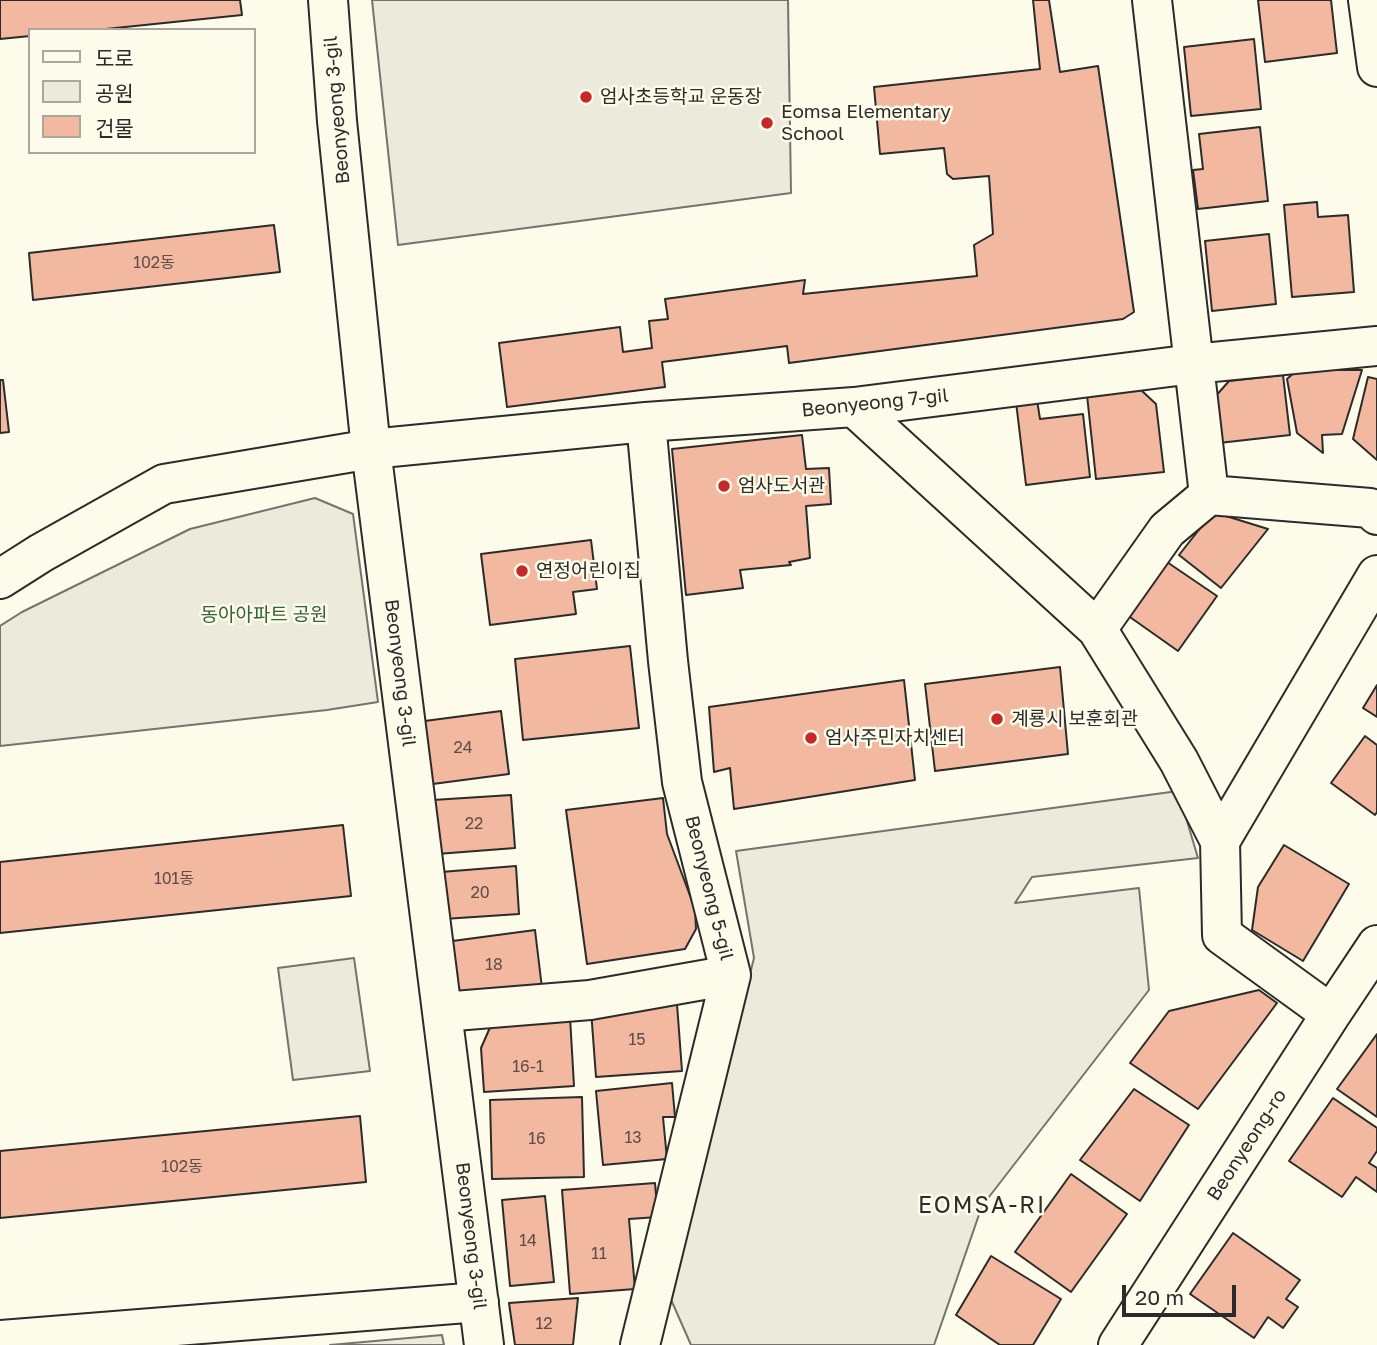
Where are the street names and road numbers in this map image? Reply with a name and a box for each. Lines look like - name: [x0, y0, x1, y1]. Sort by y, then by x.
- street label: Beonyeong 3-gil: [319, 35, 355, 185]
- street label: Beonyeong 7-gil: [801, 384, 949, 422]
- street label: Beonyeong 3-gil: [380, 598, 420, 748]
- street label: Beonyeong 5-gil: [680, 813, 738, 963]
- street label: Beonyeong-ro: [1202, 1085, 1292, 1205]
- street label: Beonyeong 3-gil: [451, 1161, 491, 1311]

